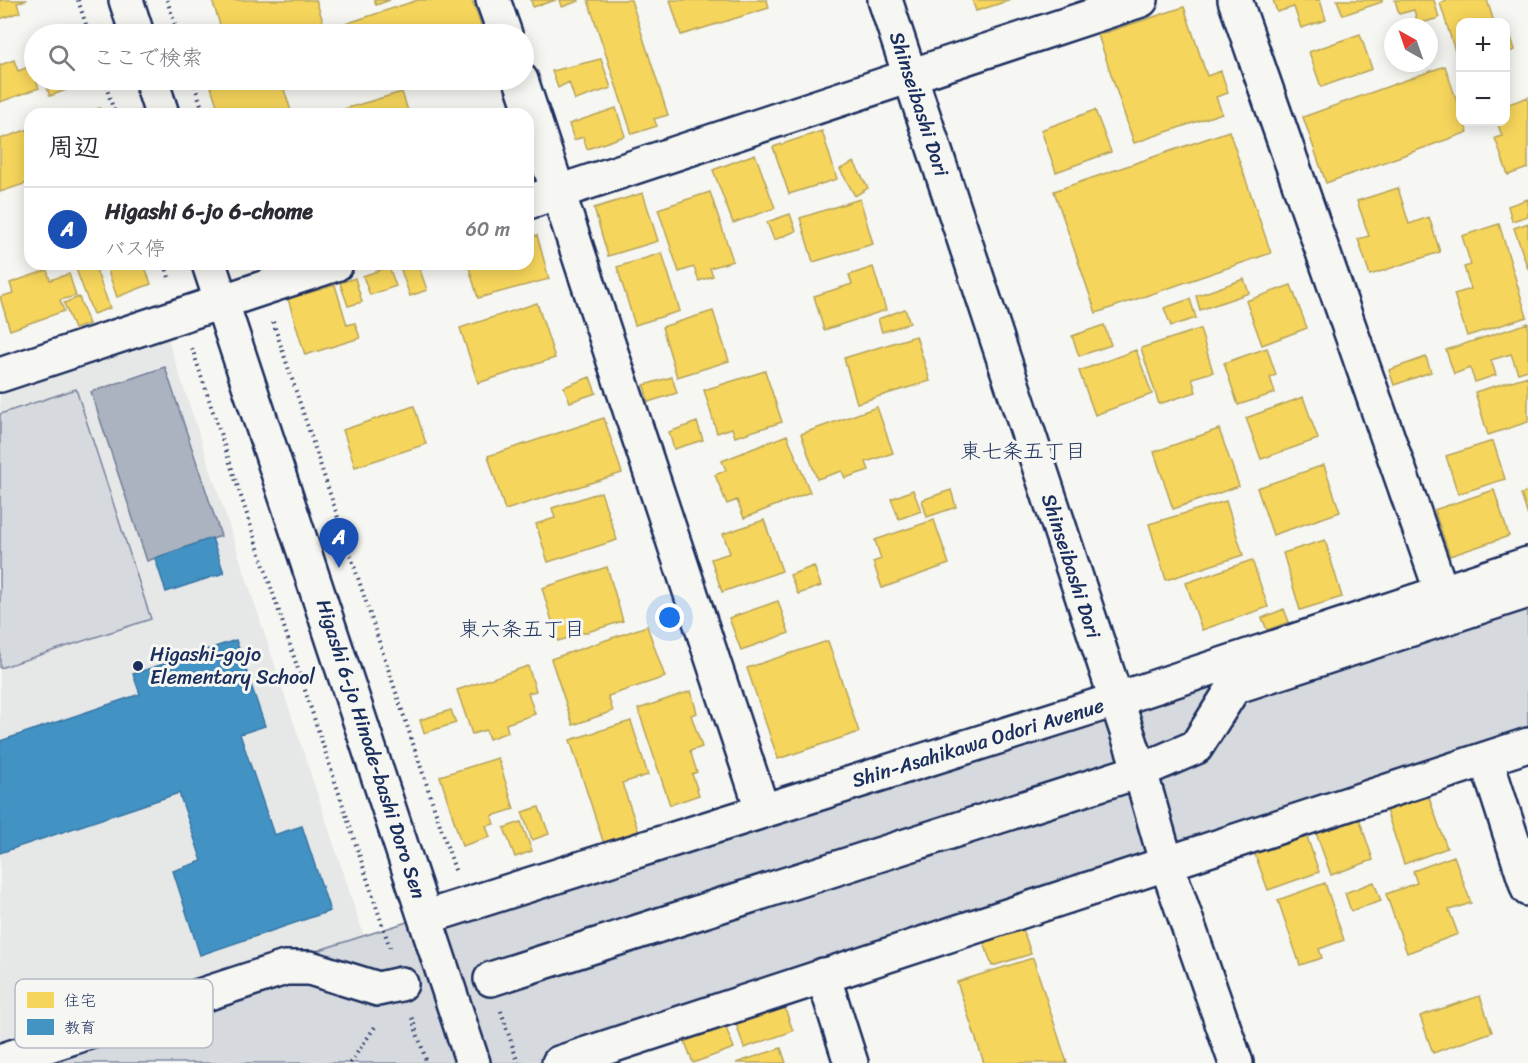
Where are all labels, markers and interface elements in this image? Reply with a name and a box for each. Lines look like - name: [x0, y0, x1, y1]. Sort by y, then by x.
- north arrow: [1384, 18, 1438, 72]
- map controls: [1456, 18, 1510, 126]
- button: +: [1456, 18, 1510, 72]
- search box: [24, 24, 534, 90]
- street label: Shinseibashi Dori: [879, 27, 959, 182]
- text: ここで検索: [93, 38, 203, 77]
- icon: search: [45, 41, 78, 74]
- button: −: [1456, 72, 1510, 126]
- text: 周辺: [48, 124, 100, 170]
- text: Higashi 6-jo 6-chome: [105, 192, 313, 231]
- text: A: [61, 212, 74, 247]
- text: 60 m: [465, 212, 510, 247]
- text: バス停: [105, 231, 165, 266]
- district label: 東七条五丁目: [960, 432, 1086, 470]
- street label: Shinseibashi Dori: [1031, 489, 1111, 644]
- pin: A: [320, 518, 358, 568]
- street label: Higashi 6-jo Hinode-bashi Doro Sen: [306, 595, 436, 904]
- your location: [655, 603, 684, 632]
- district label: 東六条五丁目: [459, 610, 585, 648]
- place label: Higashi-gojo Elementary School: [150, 637, 315, 695]
- marker: Higashi-gojo Elementary School: [131, 659, 145, 673]
- street label: Shin-Asahikawa Odori Avenue: [847, 688, 1109, 798]
- legend: [15, 979, 213, 1048]
- text: 住宅: [64, 986, 96, 1015]
- text: 教育: [64, 1013, 96, 1042]

